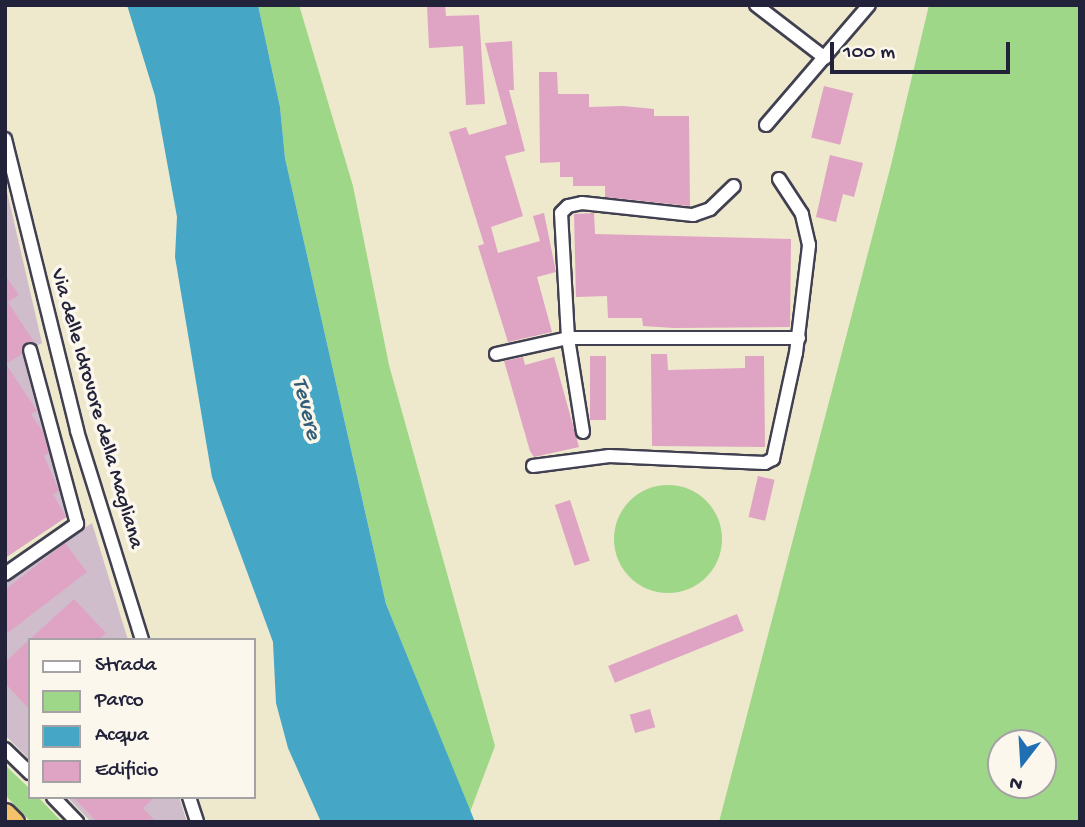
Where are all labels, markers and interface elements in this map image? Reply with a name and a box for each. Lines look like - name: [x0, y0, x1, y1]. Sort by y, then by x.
- scale bar: [833, 28, 1013, 72]
- text: 100 m: [843, 41, 895, 66]
- street label: Via delle Idrovore della Magliana: [43, 266, 147, 552]
- water label: Tevere: [284, 375, 326, 443]
- legend: [28, 638, 256, 799]
- text: Strada: [95, 654, 156, 679]
- text: Parco: [95, 689, 144, 714]
- text: Acqua: [95, 724, 149, 749]
- north arrow: [987, 729, 1057, 799]
- text: Edificio: [95, 759, 159, 784]
- text: N: [1007, 770, 1026, 795]

